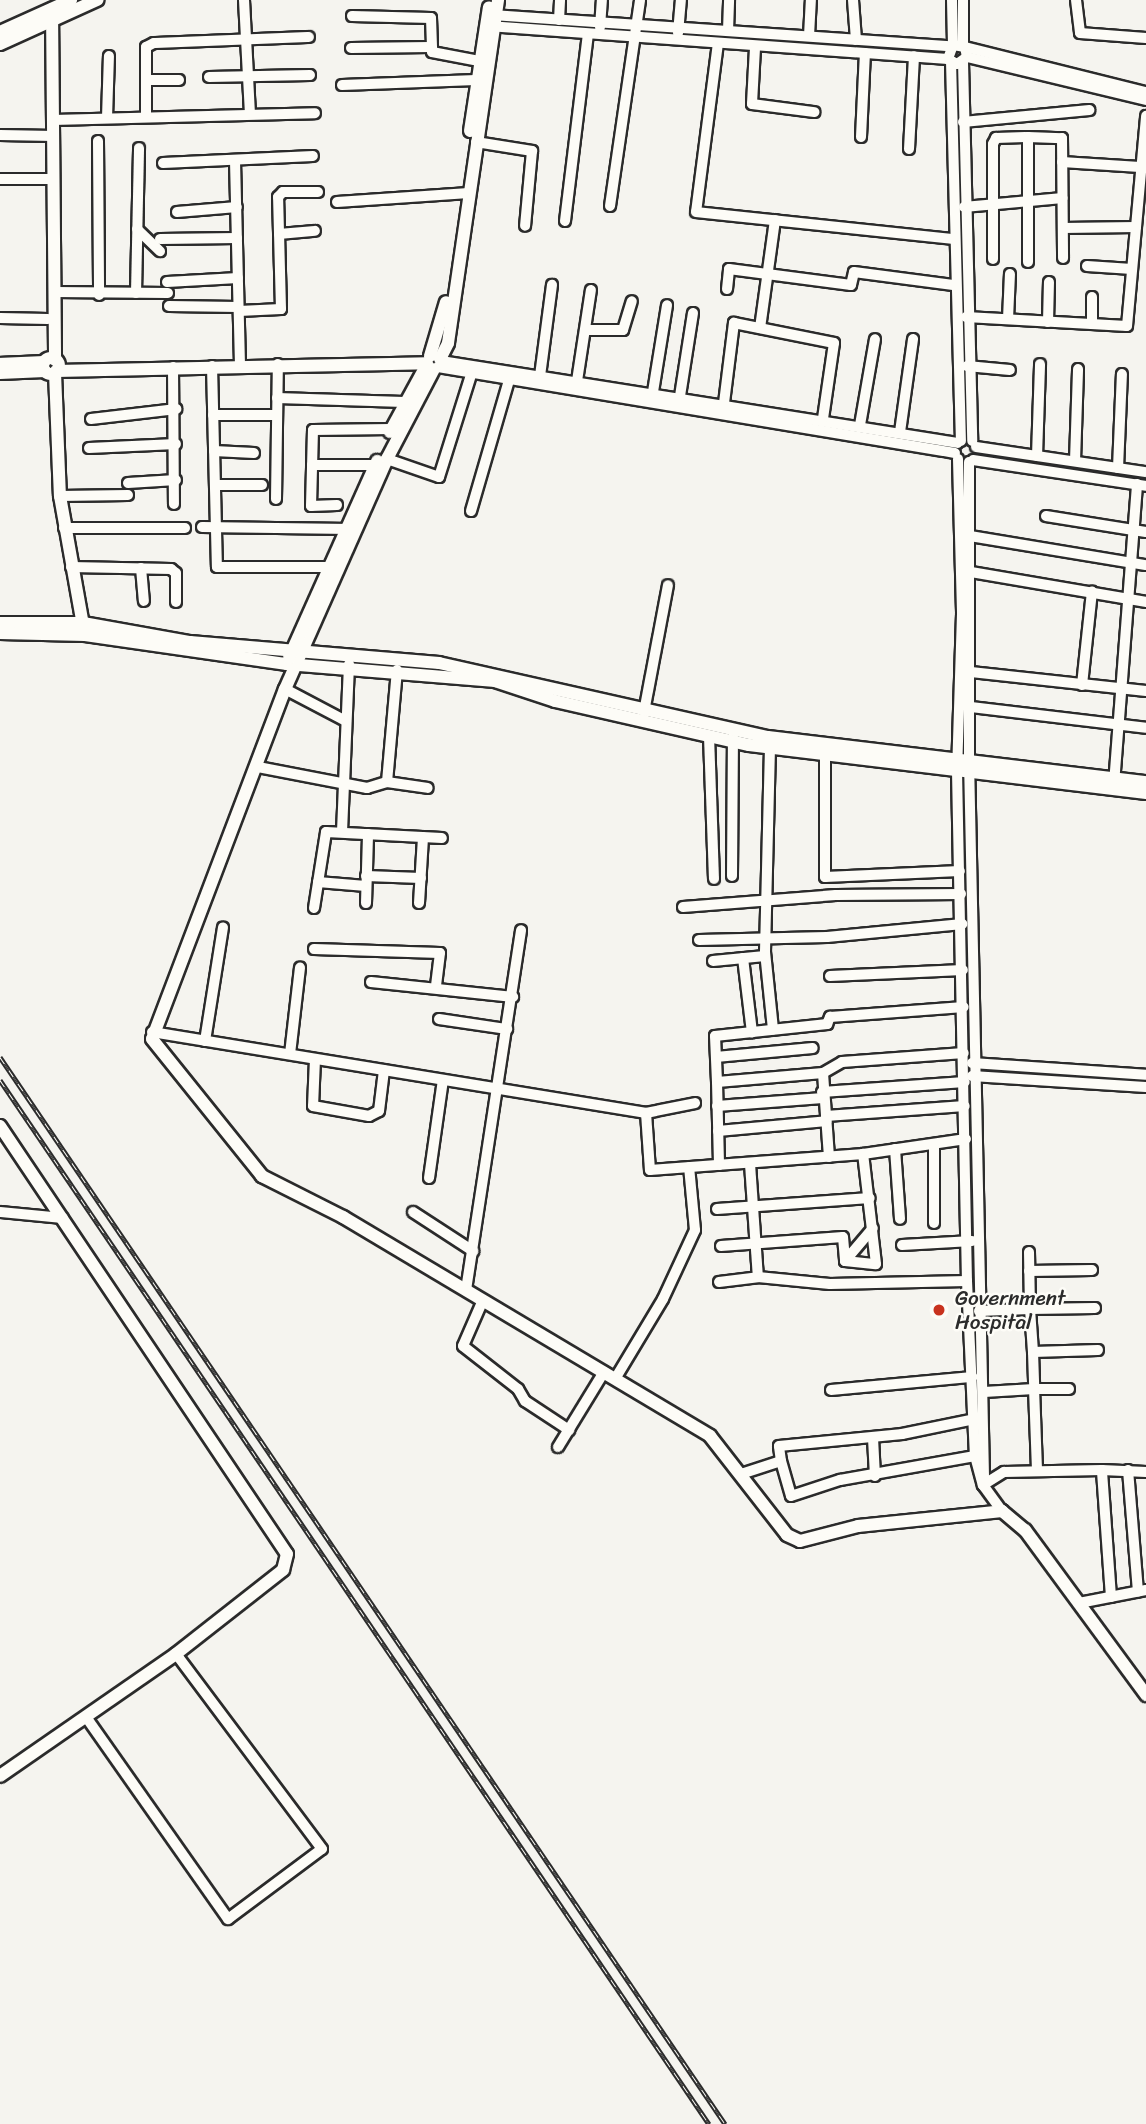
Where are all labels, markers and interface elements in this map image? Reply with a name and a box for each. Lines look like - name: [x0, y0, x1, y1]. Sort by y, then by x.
- place label: Government Hospital: [955, 1285, 1065, 1335]
- marker: Government Hospital: [929, 1300, 949, 1320]

